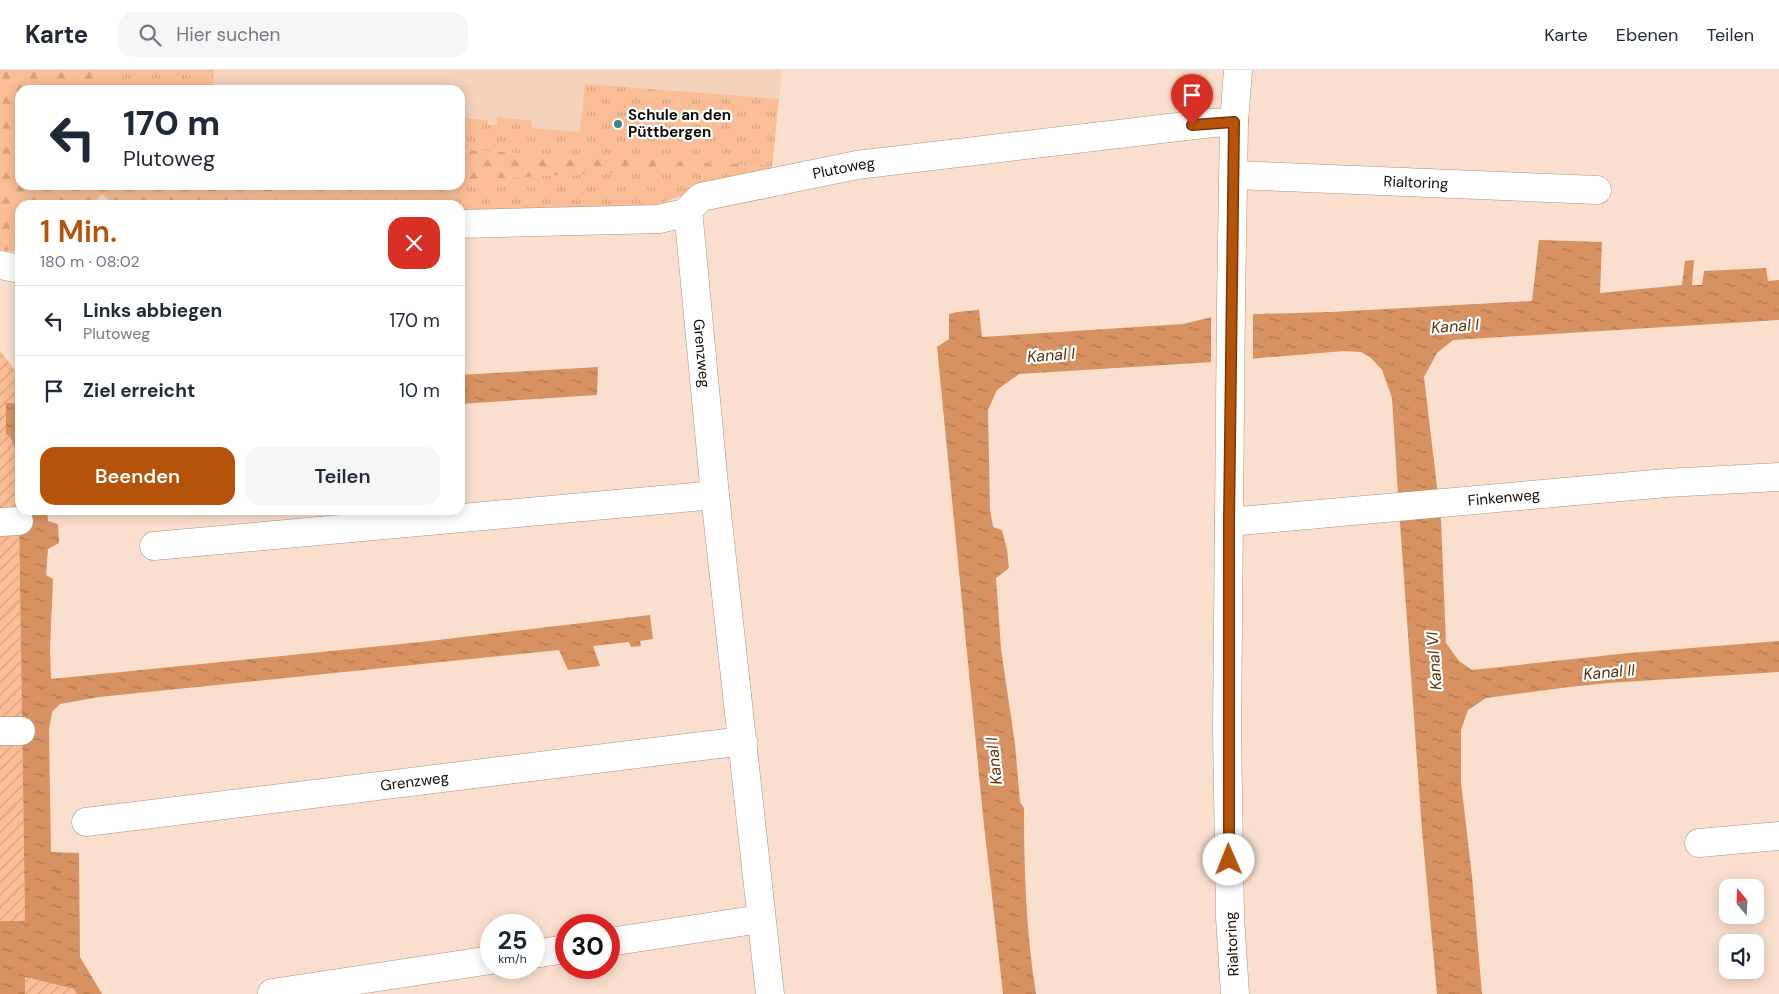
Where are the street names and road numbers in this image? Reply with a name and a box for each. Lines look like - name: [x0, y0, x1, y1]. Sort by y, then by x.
- street label: Plutoweg: [811, 153, 876, 184]
- street label: Rialtoring: [1383, 171, 1449, 194]
- street label: Grenzweg: [688, 318, 715, 388]
- street label: Finkenweg: [1467, 484, 1541, 511]
- street label: Grenzweg: [379, 767, 450, 796]
- street label: Rialtoring: [1220, 911, 1244, 977]

